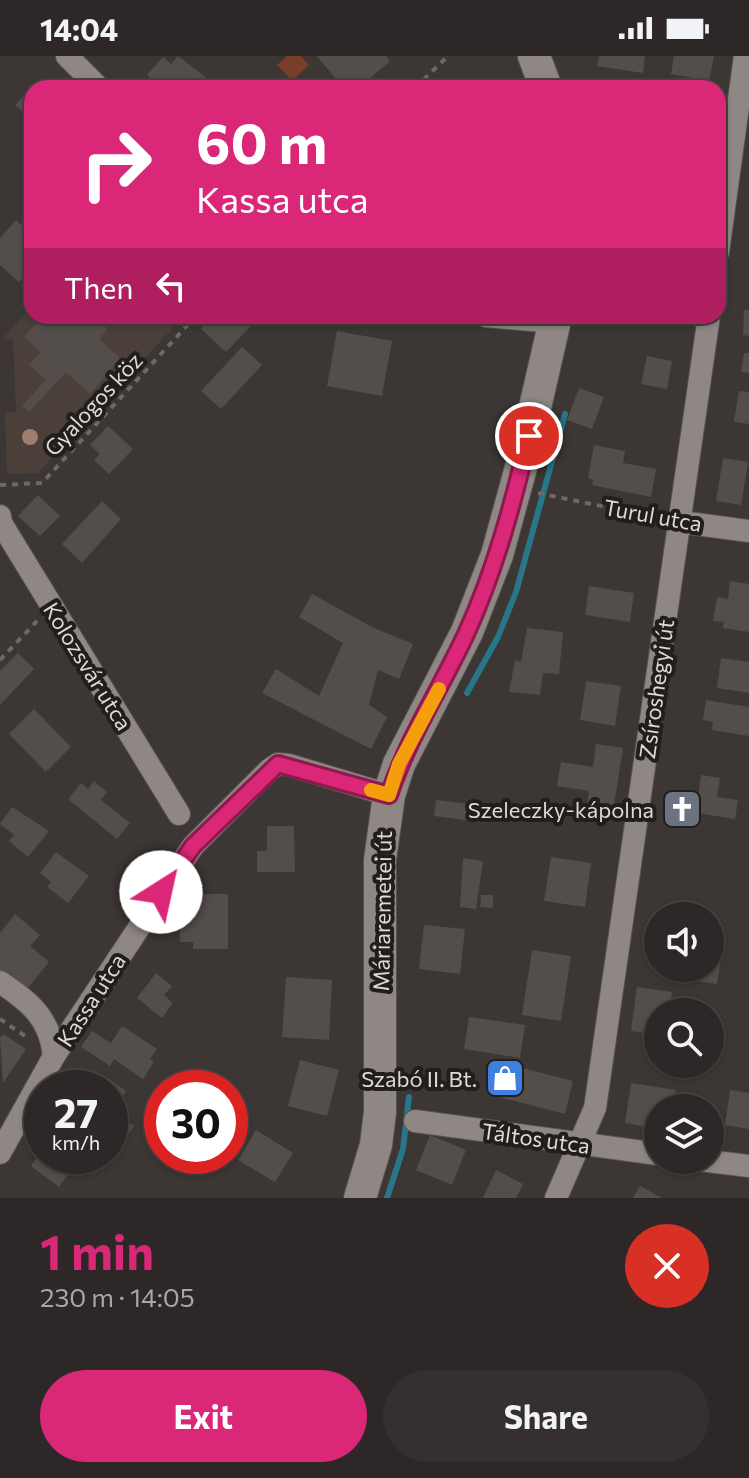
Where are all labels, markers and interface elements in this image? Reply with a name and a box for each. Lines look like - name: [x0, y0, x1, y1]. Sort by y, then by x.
- text: 14:04: [40, 10, 118, 47]
- text: 60 m: [196, 107, 327, 176]
- icon: right: [64, 112, 168, 216]
- text: Kassa utca: [196, 176, 369, 220]
- icon: left: [149, 264, 193, 308]
- text: Then: [64, 268, 133, 305]
- street label: Gyalogos köz: [38, 347, 148, 461]
- pin: [495, 402, 563, 470]
- icon: arrive: [507, 414, 551, 458]
- street label: Turul utca: [602, 493, 704, 537]
- street label: Kolozsvár utca: [38, 597, 138, 735]
- street label: Zsíroshegyi út: [633, 618, 679, 760]
- church icon: Szeleczky-kápolna: [661, 788, 703, 830]
- place label: Szeleczky-kápolna: [468, 796, 654, 823]
- street label: Máriaremetei út: [367, 831, 397, 991]
- position arrow: [119, 850, 203, 934]
- map controls: [644, 902, 724, 1174]
- button: sound: [644, 902, 724, 982]
- street label: Kassa utca: [51, 948, 131, 1052]
- button: search: [644, 998, 724, 1078]
- shop icon: Szabó II. Bt.: [484, 1057, 526, 1099]
- place label: Szabó II. Bt.: [361, 1065, 477, 1092]
- speed limit sign: 30: [144, 1070, 248, 1174]
- text: 27: [54, 1087, 98, 1136]
- button: layers: [644, 1094, 724, 1174]
- street label: Táltos utca: [480, 1117, 592, 1159]
- text: km/h: [52, 1130, 100, 1154]
- text: 1 min: [40, 1221, 154, 1280]
- button: close: [625, 1224, 709, 1308]
- text: 230 m · 14:05: [40, 1281, 195, 1312]
- button: Exit: [40, 1370, 367, 1462]
- button: Share: [383, 1370, 709, 1462]

